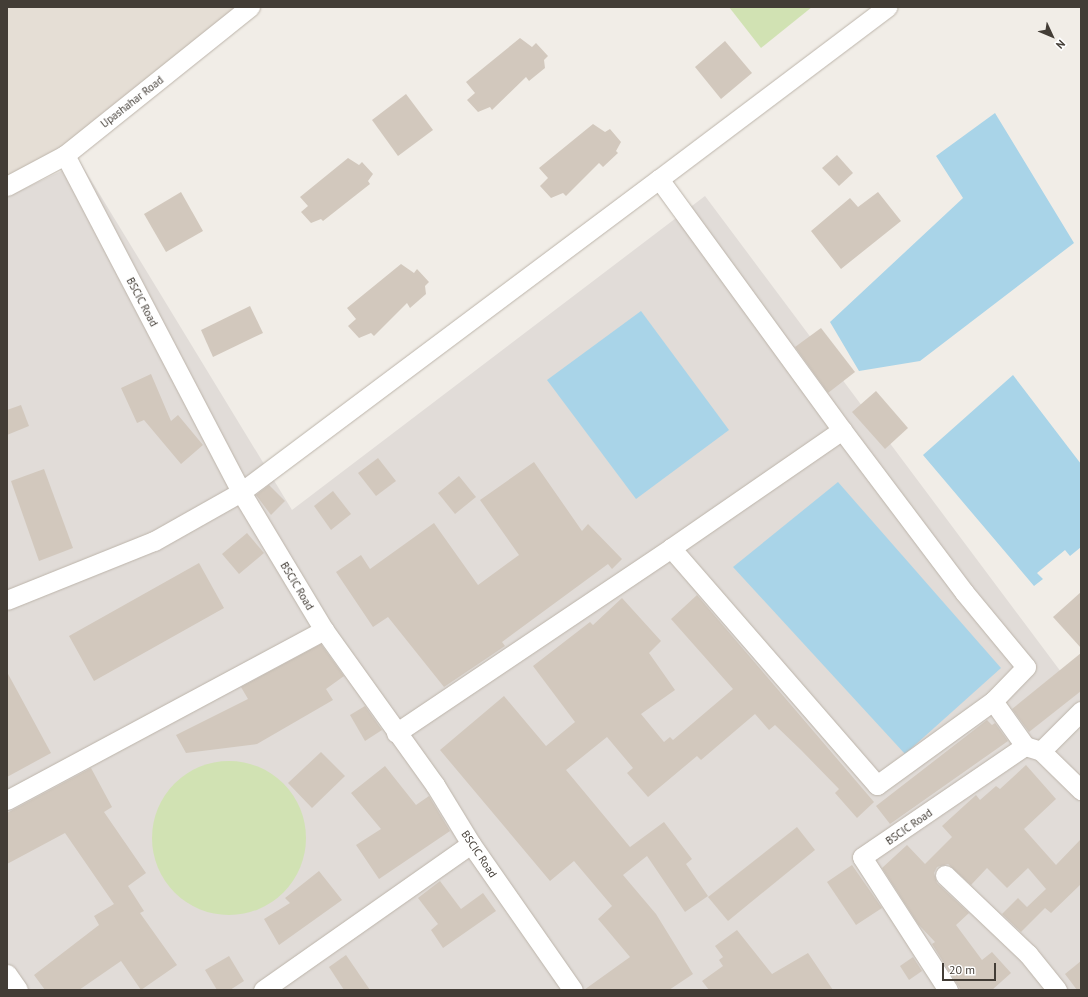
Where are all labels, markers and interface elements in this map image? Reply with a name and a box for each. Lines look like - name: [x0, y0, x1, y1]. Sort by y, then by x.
- north arrow: [1032, 16, 1072, 56]
- text: N: [1053, 37, 1068, 52]
- street label: Upashahar Road: [98, 73, 166, 131]
- street label: BSCIC Road: [123, 275, 161, 329]
- street label: BSCIC Road: [277, 559, 317, 613]
- street label: BSCIC Road: [883, 806, 935, 848]
- street label: BSCIC Road: [458, 828, 500, 880]
- scale bar: [944, 955, 998, 981]
- text: 20 m: [949, 962, 975, 977]

